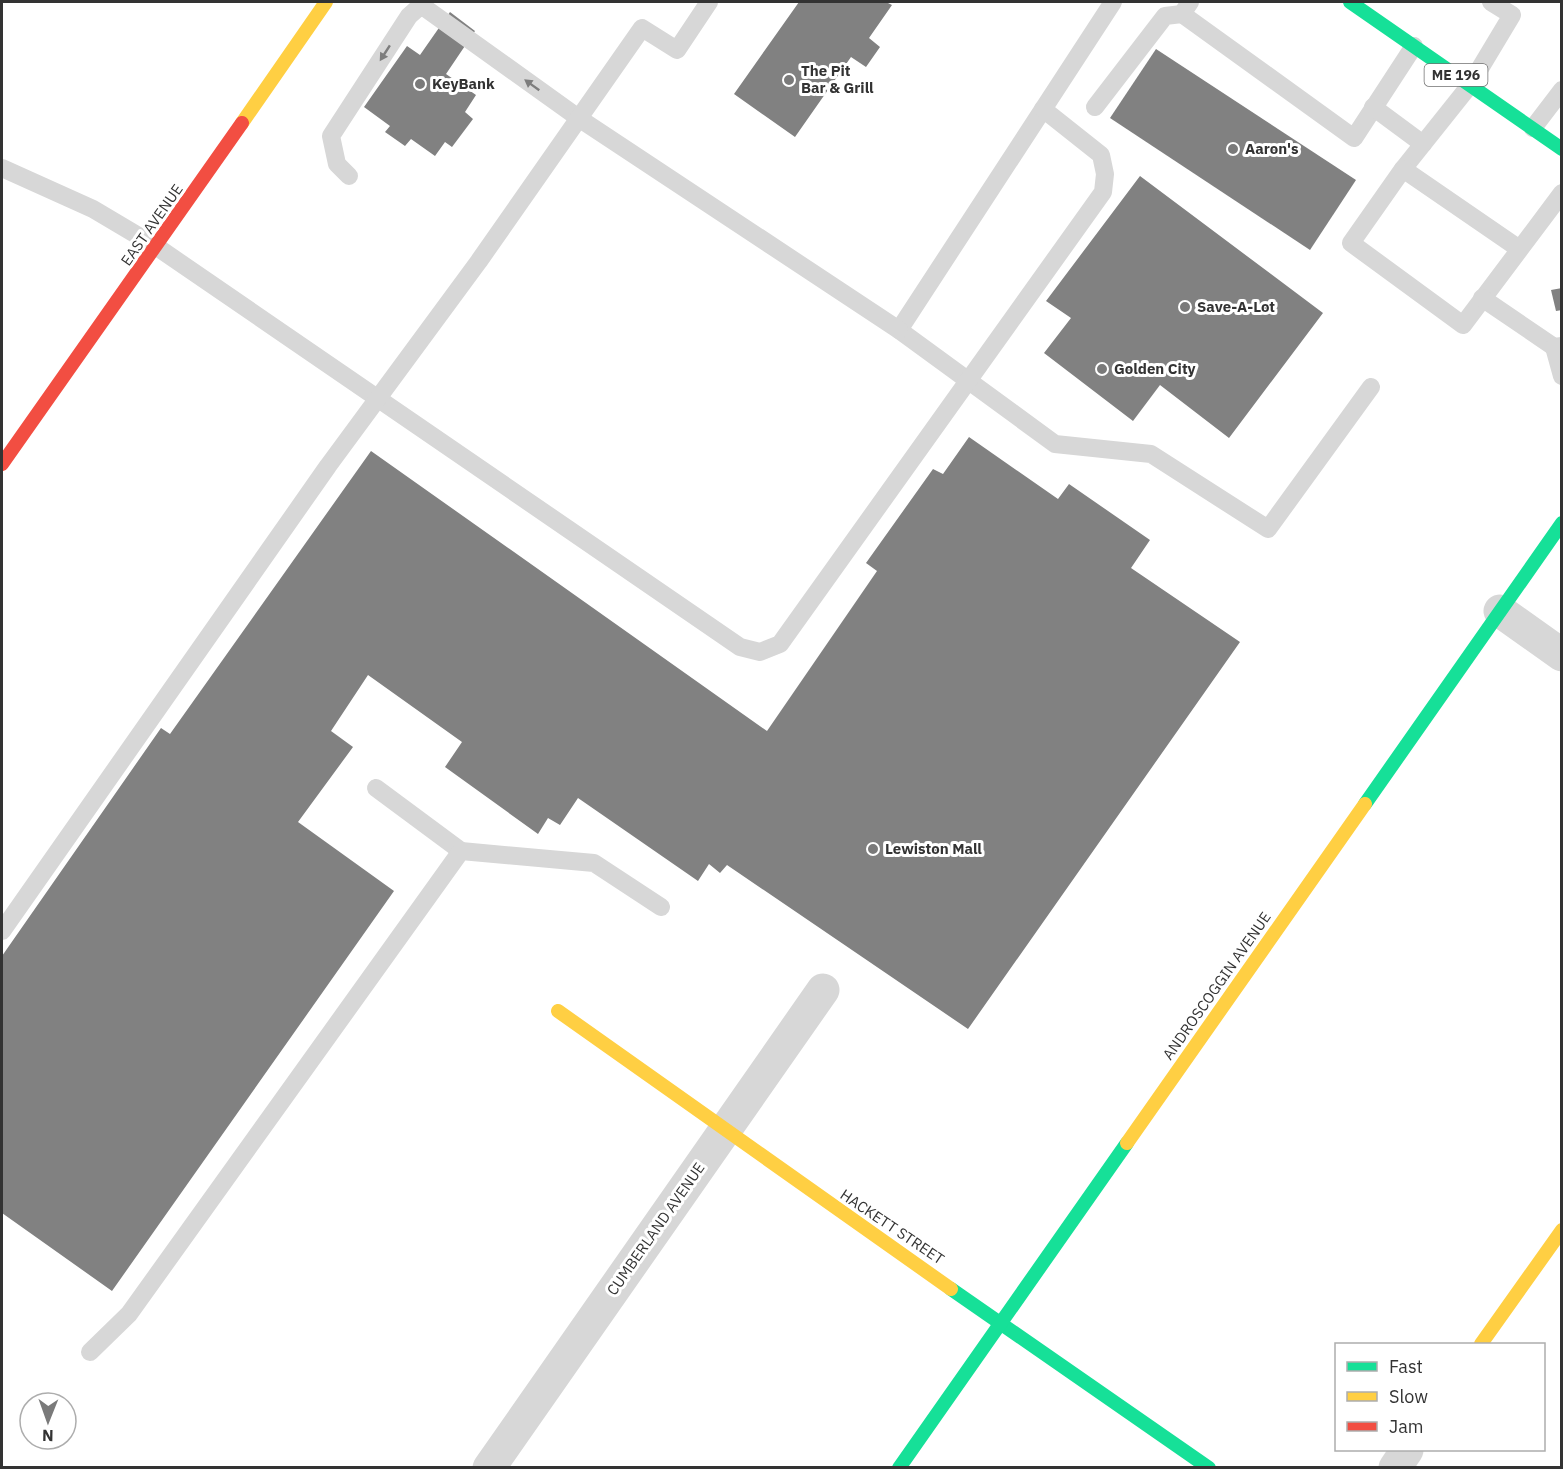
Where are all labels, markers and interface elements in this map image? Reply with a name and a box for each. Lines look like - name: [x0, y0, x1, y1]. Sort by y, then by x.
- one-way arrow: [379, 45, 391, 61]
- place label: The Pit Bar & Grill: [801, 61, 874, 97]
- road number: ME 196: [1424, 64, 1488, 86]
- marker: The Pit Bar & Grill: [782, 73, 796, 87]
- place label: KeyBank: [432, 74, 495, 93]
- marker: KeyBank: [413, 77, 427, 91]
- one-way arrow: [525, 79, 541, 91]
- place label: Aaron's: [1245, 139, 1299, 158]
- marker: Aaron's: [1226, 142, 1240, 156]
- street label: EAST AVENUE: [116, 180, 187, 269]
- place label: Save-A-Lot: [1197, 297, 1275, 316]
- marker: Save-A-Lot: [1178, 300, 1192, 314]
- place label: Golden City: [1114, 359, 1196, 378]
- marker: Golden City: [1095, 362, 1109, 376]
- place label: Lewiston Mall: [885, 839, 982, 858]
- marker: Lewiston Mall: [866, 842, 880, 856]
- street label: ANDROSCOGGIN AVENUE: [1158, 908, 1275, 1063]
- street label: CUMBERLAND AVENUE: [603, 1159, 709, 1299]
- street label: HACKETT STREET: [837, 1185, 948, 1269]
- legend: [1335, 1343, 1545, 1451]
- text: Fast: [1389, 1355, 1423, 1378]
- text: Slow: [1389, 1385, 1428, 1408]
- north arrow: [18, 1391, 78, 1451]
- text: Jam: [1389, 1415, 1424, 1438]
- text: N: [42, 1426, 54, 1446]

